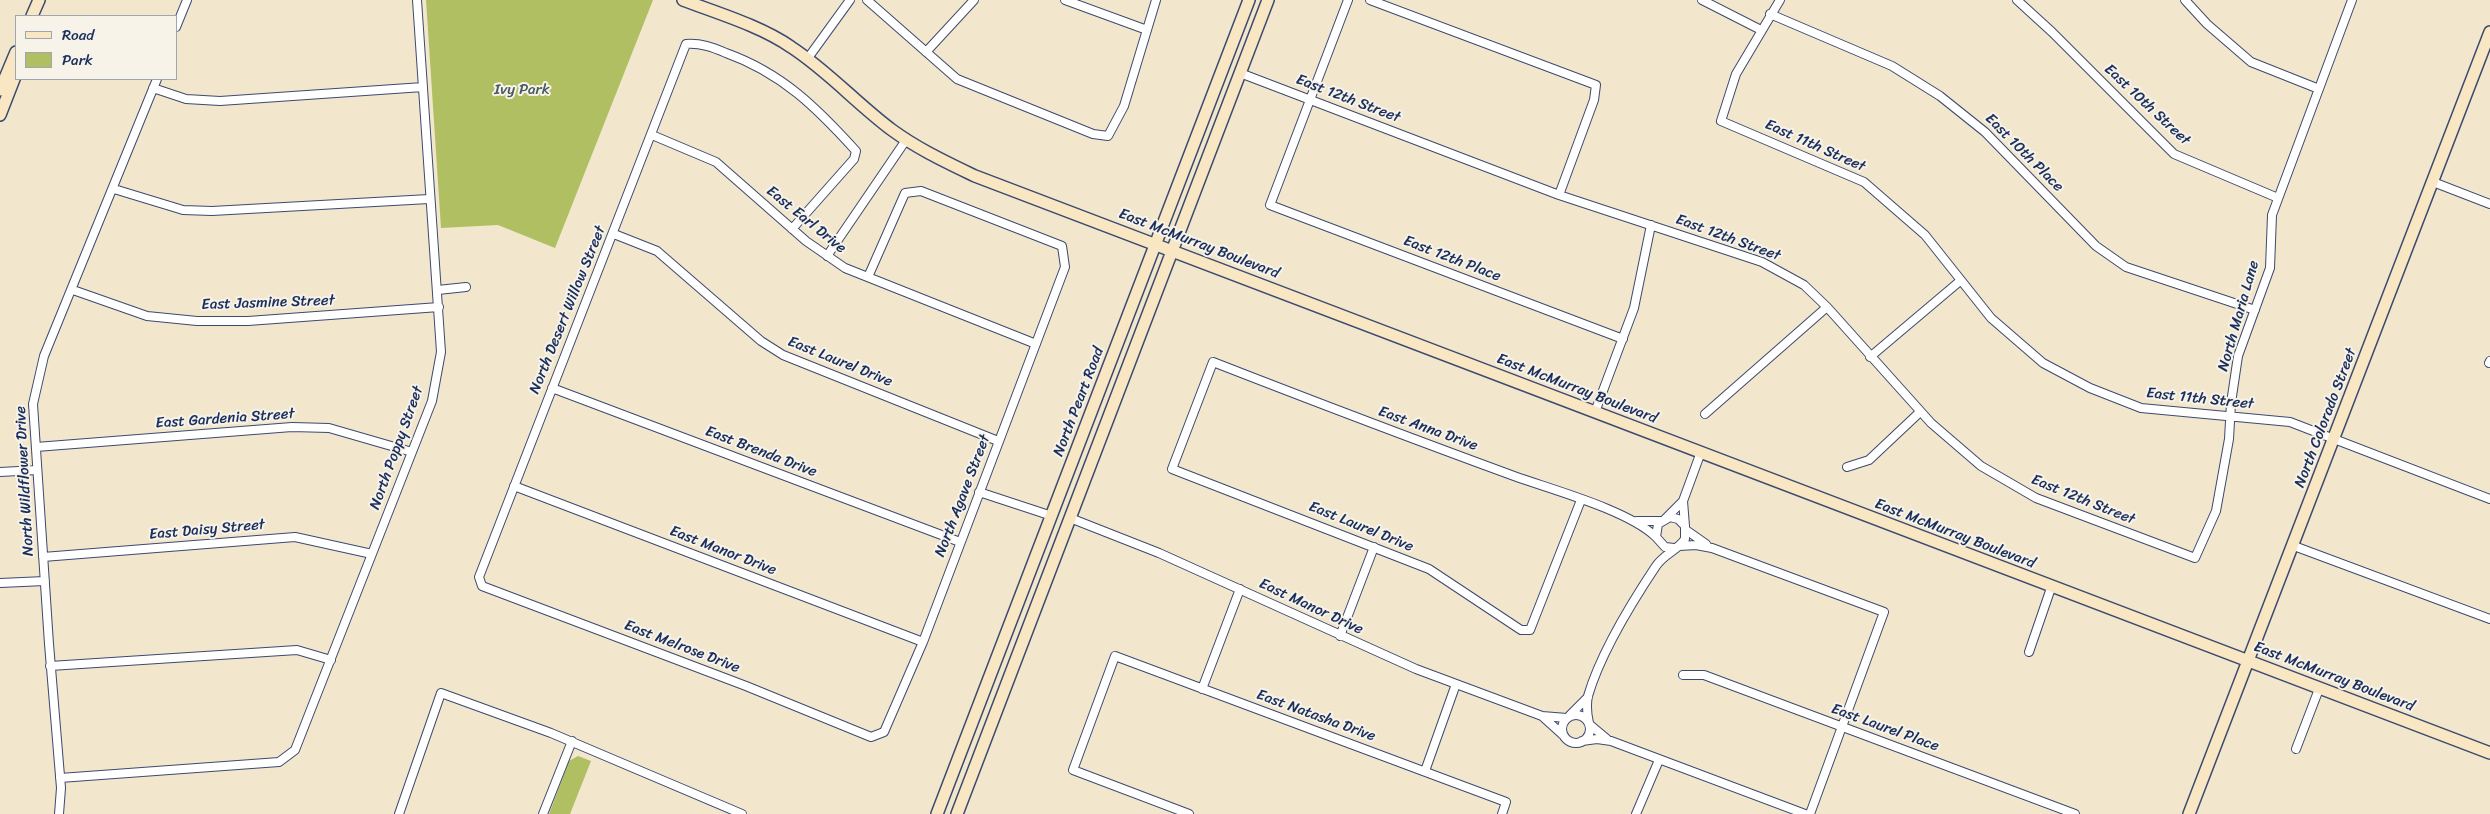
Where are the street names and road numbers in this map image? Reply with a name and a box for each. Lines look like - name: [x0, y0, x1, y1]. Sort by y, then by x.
- street label: East 10th Street: [2100, 61, 2194, 149]
- street label: East 12th Street: [1293, 71, 1403, 127]
- street label: East 10th Place: [1981, 110, 2067, 196]
- street label: East 11th Street: [1762, 116, 1868, 176]
- street label: East Earl Drive: [763, 182, 849, 258]
- street label: East McMurray Boulevard: [1116, 205, 1282, 283]
- street label: East 12th Street: [1673, 211, 1783, 265]
- street label: North Desert Willow Street: [526, 223, 610, 397]
- street label: East 12th Place: [1401, 232, 1503, 286]
- street label: North Maria Lane: [2215, 259, 2263, 373]
- street label: East Jasmine Street: [201, 292, 335, 314]
- street label: East Laurel Drive: [785, 333, 895, 391]
- street label: North Peart Road: [1050, 345, 1108, 459]
- street label: North Colorado Street: [2291, 346, 2361, 490]
- street label: East McMurray Boulevard: [1494, 350, 1660, 428]
- street label: North Poppy Street: [366, 384, 428, 512]
- street label: East 11th Street: [2145, 384, 2255, 414]
- street label: East Anna Drive: [1376, 403, 1480, 455]
- street label: North Wildflower Drive: [12, 405, 38, 557]
- street label: East Gardenia Street: [155, 405, 295, 433]
- street label: East Brenda Drive: [703, 422, 819, 482]
- street label: North Agave Street: [931, 432, 995, 560]
- street label: East 12th Street: [2029, 471, 2137, 529]
- street label: East McMurray Boulevard: [1872, 495, 2038, 573]
- street label: East Laurel Drive: [1306, 498, 1416, 556]
- street label: East Daisy Street: [148, 516, 266, 544]
- street label: East Manor Drive: [667, 522, 779, 580]
- street label: East Manor Drive: [1256, 575, 1366, 639]
- street label: East Melrose Drive: [622, 617, 742, 677]
- street label: East McMurray Boulevard: [2251, 638, 2417, 716]
- street label: East Natasha Drive: [1254, 686, 1378, 746]
- street label: East Laurel Place: [1829, 700, 1941, 756]

